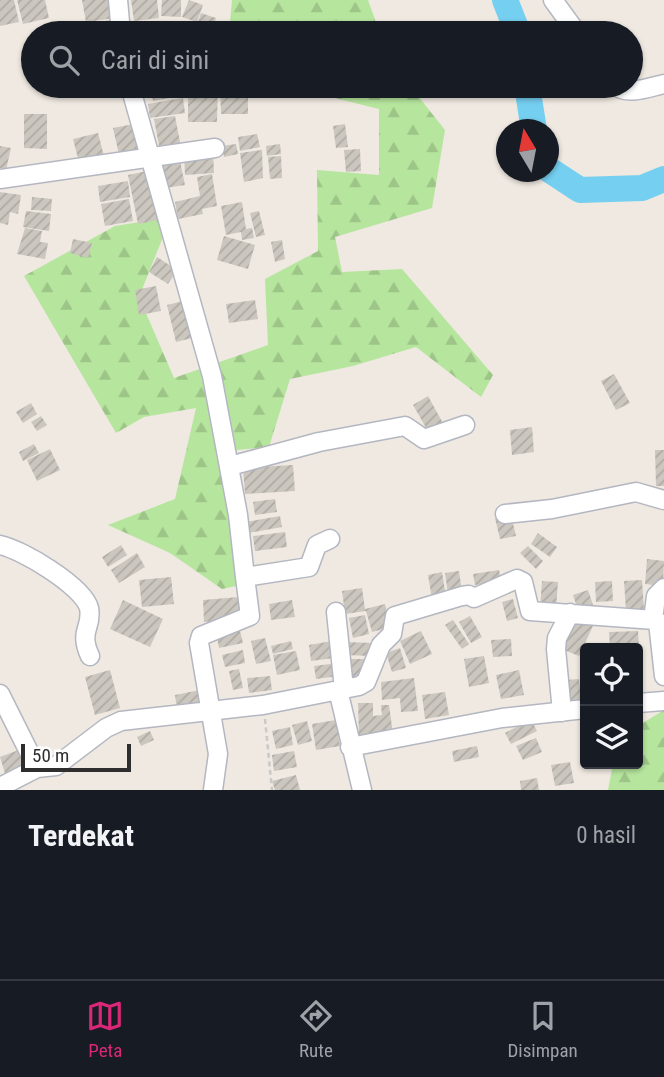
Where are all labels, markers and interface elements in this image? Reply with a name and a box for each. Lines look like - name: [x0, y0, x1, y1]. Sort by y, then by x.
- search box: [21, 21, 643, 98]
- icon: search: [45, 41, 83, 79]
- text: Cari di sini: [101, 45, 209, 75]
- north arrow: [496, 119, 559, 182]
- map controls: [580, 643, 643, 769]
- button: locate: [580, 643, 643, 706]
- button: layers: [580, 706, 643, 769]
- scale bar: [21, 741, 131, 773]
- text: 50 m: [32, 744, 69, 767]
- text: Terdekat: [28, 818, 134, 853]
- text: 0 hasil: [576, 822, 636, 849]
- tab: Peta: [86, 997, 124, 1062]
- tab: Rute: [297, 997, 335, 1062]
- tab: Disimpan: [507, 997, 578, 1062]

